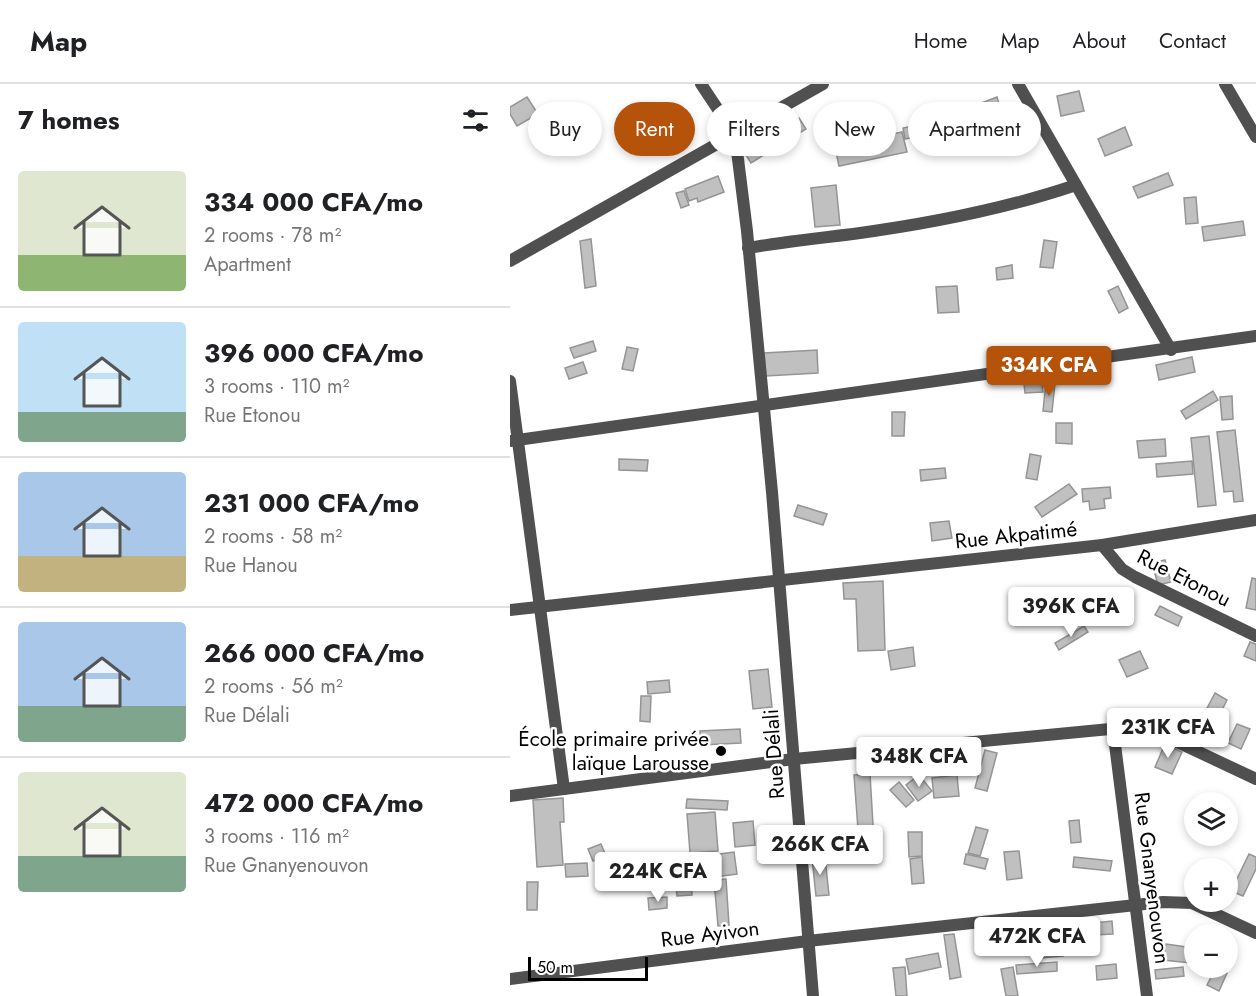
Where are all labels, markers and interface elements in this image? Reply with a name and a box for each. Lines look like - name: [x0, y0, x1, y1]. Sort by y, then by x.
- text: Map: [30, 21, 87, 62]
- text: Home: [914, 26, 967, 56]
- text: Map: [1000, 26, 1040, 56]
- text: About: [1073, 26, 1126, 56]
- text: Contact: [1159, 26, 1226, 56]
- text: 7 homes: [18, 101, 120, 139]
- chip: Buy: [528, 102, 602, 156]
- chip: Rent: [614, 102, 695, 156]
- chip: Filters: [707, 102, 801, 156]
- chip: New: [813, 102, 896, 156]
- chip: Apartment: [908, 102, 1041, 156]
- icon: filters: [459, 104, 492, 137]
- text: 334 000 CFA/mo: [204, 183, 423, 221]
- icon: home: [66, 195, 138, 267]
- text: 2 rooms · 78 m²: [204, 221, 341, 250]
- text: Apartment: [204, 250, 291, 279]
- text: 396 000 CFA/mo: [204, 334, 424, 372]
- icon: home: [66, 346, 138, 418]
- pin: 334K CFA: [987, 346, 1111, 397]
- text: 334K CFA: [1000, 351, 1098, 380]
- text: 3 rooms · 110 m²: [204, 372, 350, 401]
- text: Rue Etonou: [204, 401, 301, 430]
- text: 231 000 CFA/mo: [204, 484, 419, 522]
- icon: home: [66, 496, 138, 568]
- street label: Rue Akpatimé: [953, 514, 1079, 556]
- text: 2 rooms · 58 m²: [204, 522, 342, 551]
- street label: Rue Etonou: [1132, 542, 1236, 614]
- text: Rue Hanou: [204, 551, 298, 580]
- pin: 396K CFA: [1009, 587, 1133, 638]
- text: 396K CFA: [1022, 592, 1120, 621]
- text: 266 000 CFA/mo: [204, 634, 424, 672]
- icon: home: [66, 646, 138, 718]
- text: 2 rooms · 56 m²: [204, 672, 343, 701]
- text: Rue Délali: [204, 701, 290, 730]
- street label: Rue Délali: [756, 708, 792, 800]
- pin: 231K CFA: [1106, 708, 1230, 759]
- text: 231K CFA: [1121, 713, 1215, 742]
- place label: École primaire privée laïque Larousse: [518, 724, 709, 778]
- pin: 348K CFA: [857, 737, 981, 788]
- text: 348K CFA: [870, 742, 968, 771]
- marker: École primaire privée laïque Larousse: [714, 744, 728, 758]
- text: 472 000 CFA/mo: [204, 784, 423, 822]
- street label: Rue Gnanyenouvon: [1127, 790, 1177, 966]
- map controls: [1184, 792, 1238, 978]
- button: layers: [1184, 792, 1238, 846]
- icon: home: [66, 796, 138, 868]
- text: 3 rooms · 116 m²: [204, 822, 349, 851]
- pin: 266K CFA: [758, 825, 882, 876]
- text: 266K CFA: [771, 830, 869, 859]
- text: Rue Gnanyenouvon: [204, 851, 369, 880]
- pin: 224K CFA: [596, 852, 720, 903]
- text: 224K CFA: [609, 857, 707, 886]
- button: +: [1184, 858, 1238, 912]
- street label: Rue Ayivon: [659, 913, 761, 955]
- pin: 472K CFA: [975, 917, 1099, 968]
- text: 472K CFA: [988, 922, 1086, 951]
- button: −: [1184, 924, 1238, 978]
- scale bar: [528, 954, 648, 982]
- text: 50 m: [537, 956, 573, 979]

